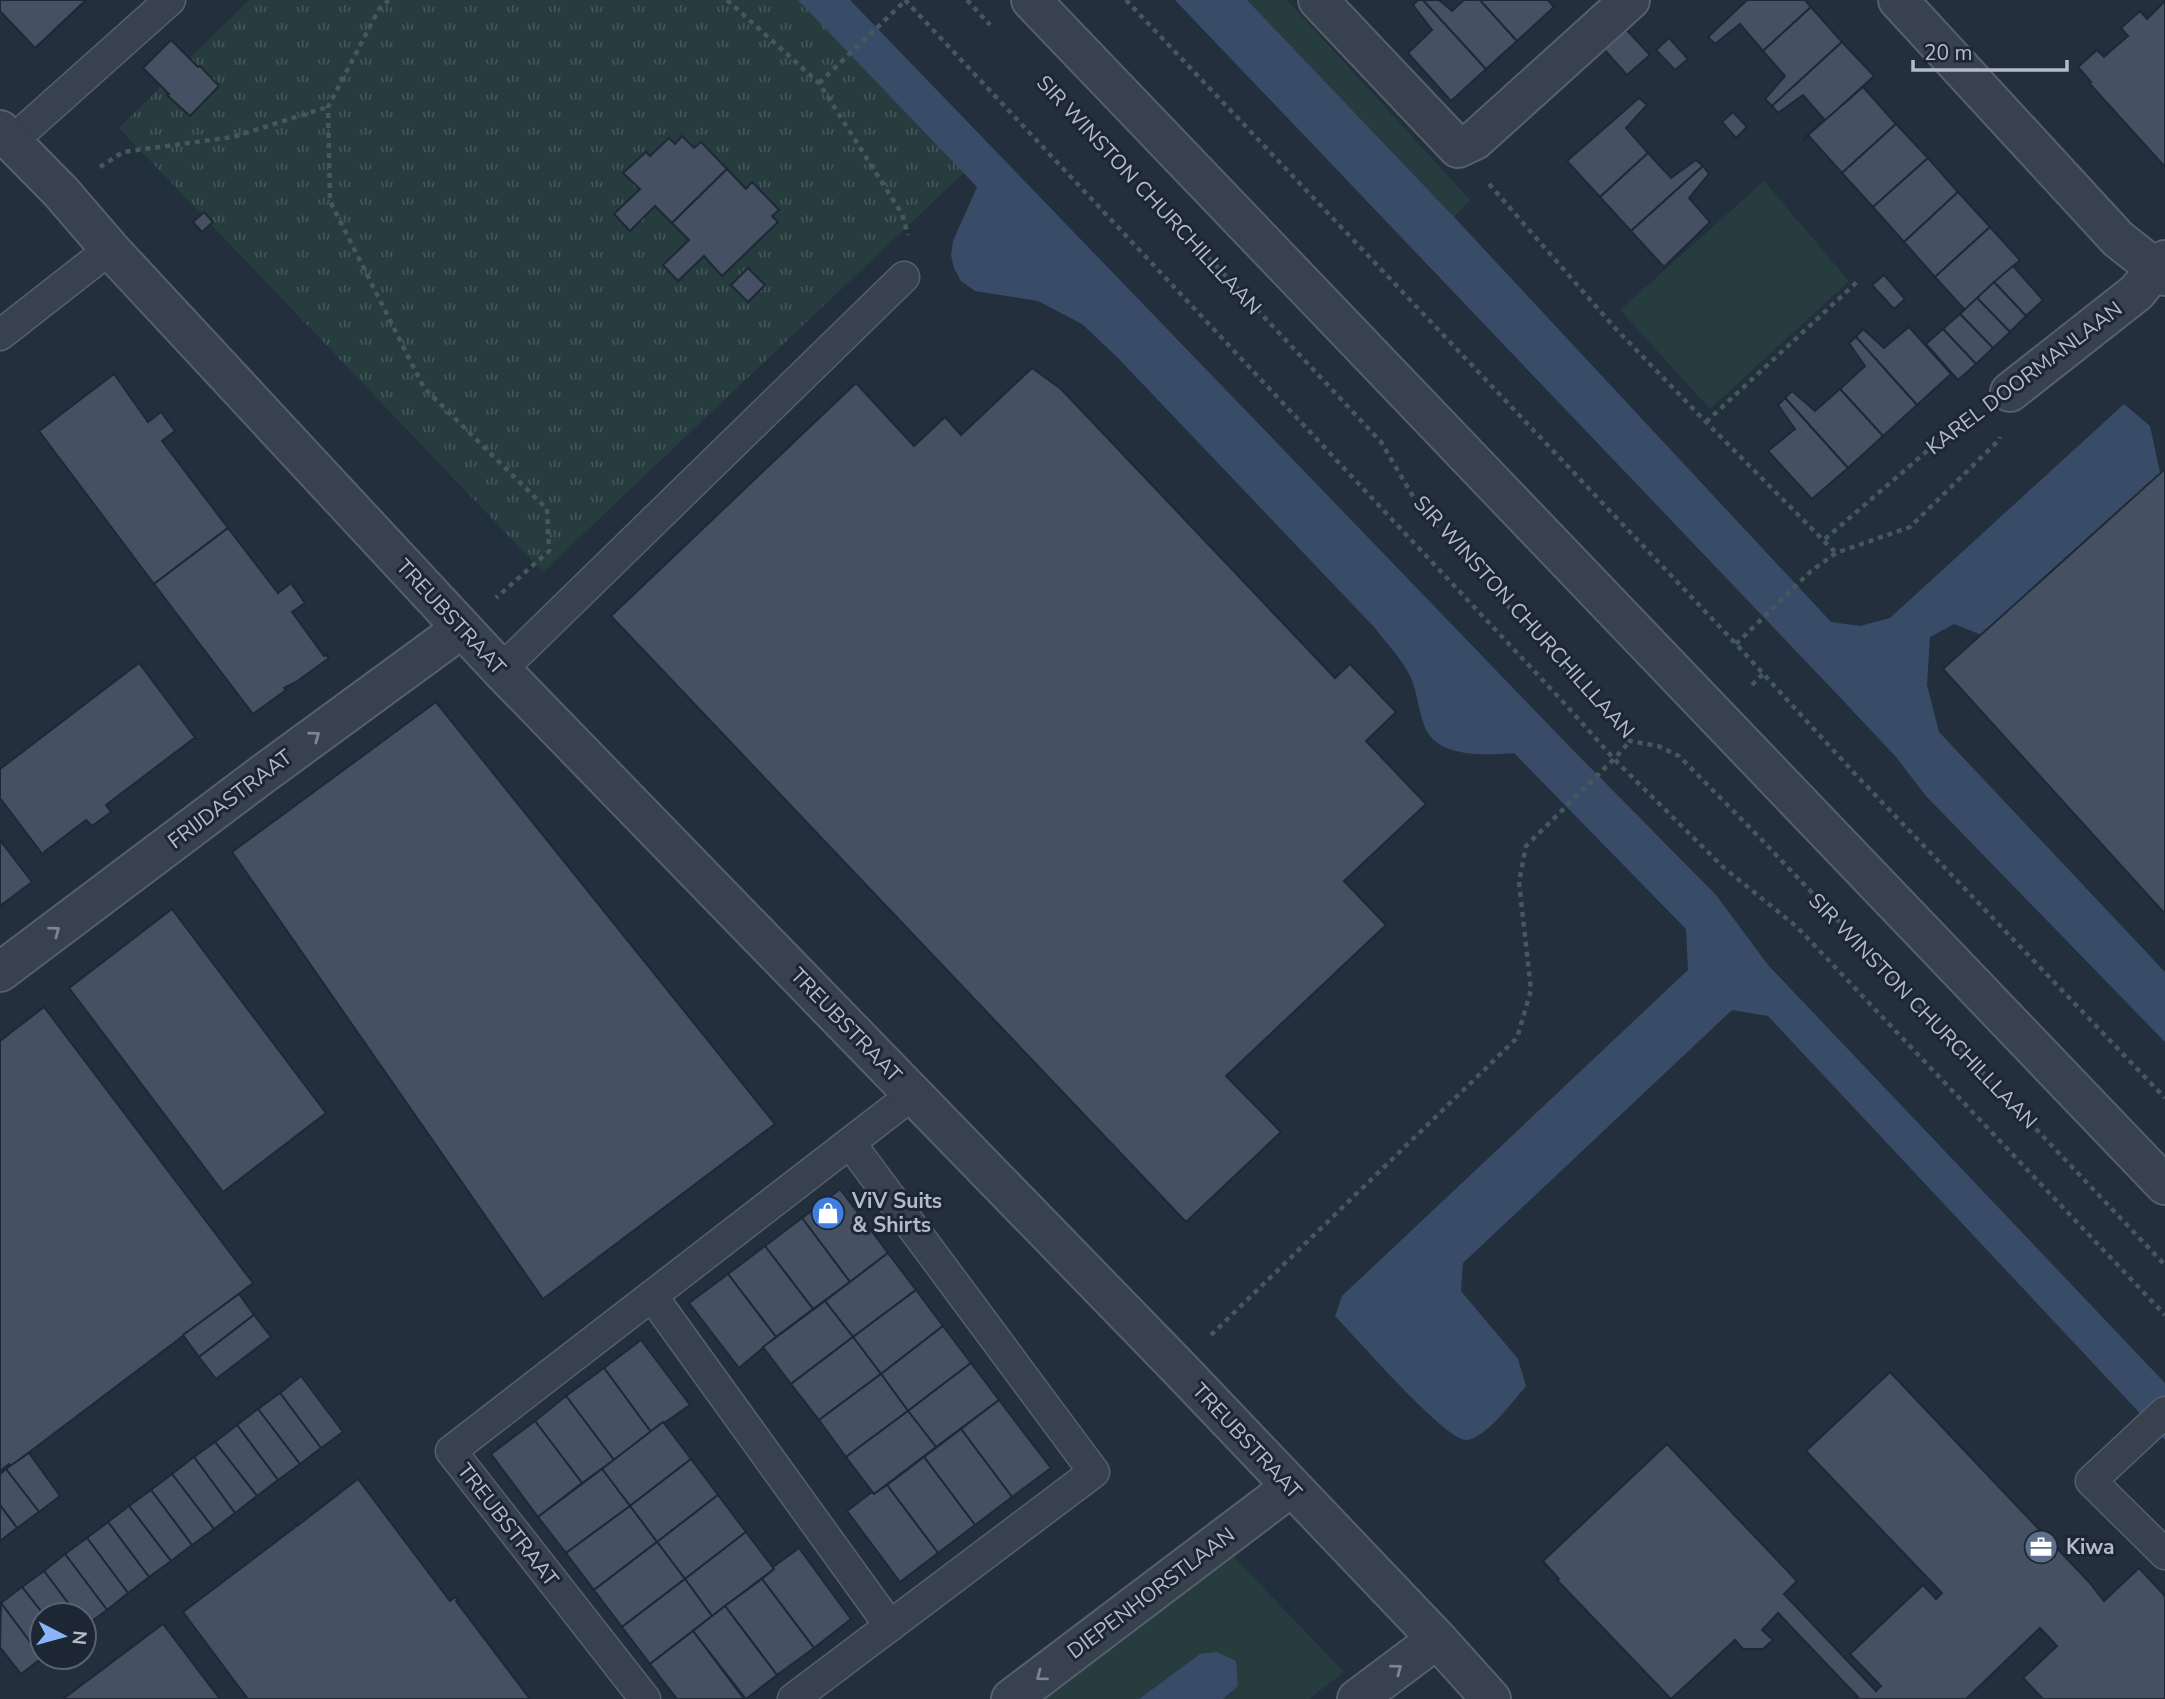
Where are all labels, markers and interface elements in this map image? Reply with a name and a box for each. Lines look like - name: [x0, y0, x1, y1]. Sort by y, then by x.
- scale bar: [1913, 28, 2067, 72]
- text: 20 m: [1924, 39, 1973, 67]
- street label: SIR WINSTON CHURCHILLLAAN: [1030, 69, 1268, 321]
- street label: KAREL DOORMANLAAN: [1920, 295, 2128, 461]
- street label: SIR WINSTON CHURCHILLLAAN: [1407, 490, 1641, 744]
- street label: TREUBSTRAAT: [390, 553, 512, 681]
- one-way arrow: [307, 731, 320, 744]
- street label: FRIJDASTRAAT: [162, 743, 298, 855]
- street label: SIR WINSTON CHURCHILLLAAN: [1803, 887, 2043, 1135]
- one-way arrow: [47, 926, 59, 939]
- street label: TREUBSTRAAT: [784, 962, 908, 1089]
- place label: ViV Suits & Shirts: [851, 1187, 942, 1239]
- shop icon: ViV Suits & Shirts: [809, 1194, 847, 1232]
- street label: TREUBSTRAAT: [1186, 1377, 1308, 1505]
- street label: TREUBSTRAAT: [451, 1458, 565, 1593]
- street label: DIEPENHORSTLAAN: [1062, 1521, 1240, 1665]
- office icon: Kiwa: [2022, 1528, 2060, 1566]
- place label: Kiwa: [2066, 1533, 2115, 1561]
- north arrow: [28, 1601, 98, 1671]
- text: N: [65, 1629, 93, 1646]
- one-way arrow: [1389, 1665, 1402, 1677]
- one-way arrow: [1036, 1668, 1049, 1681]

